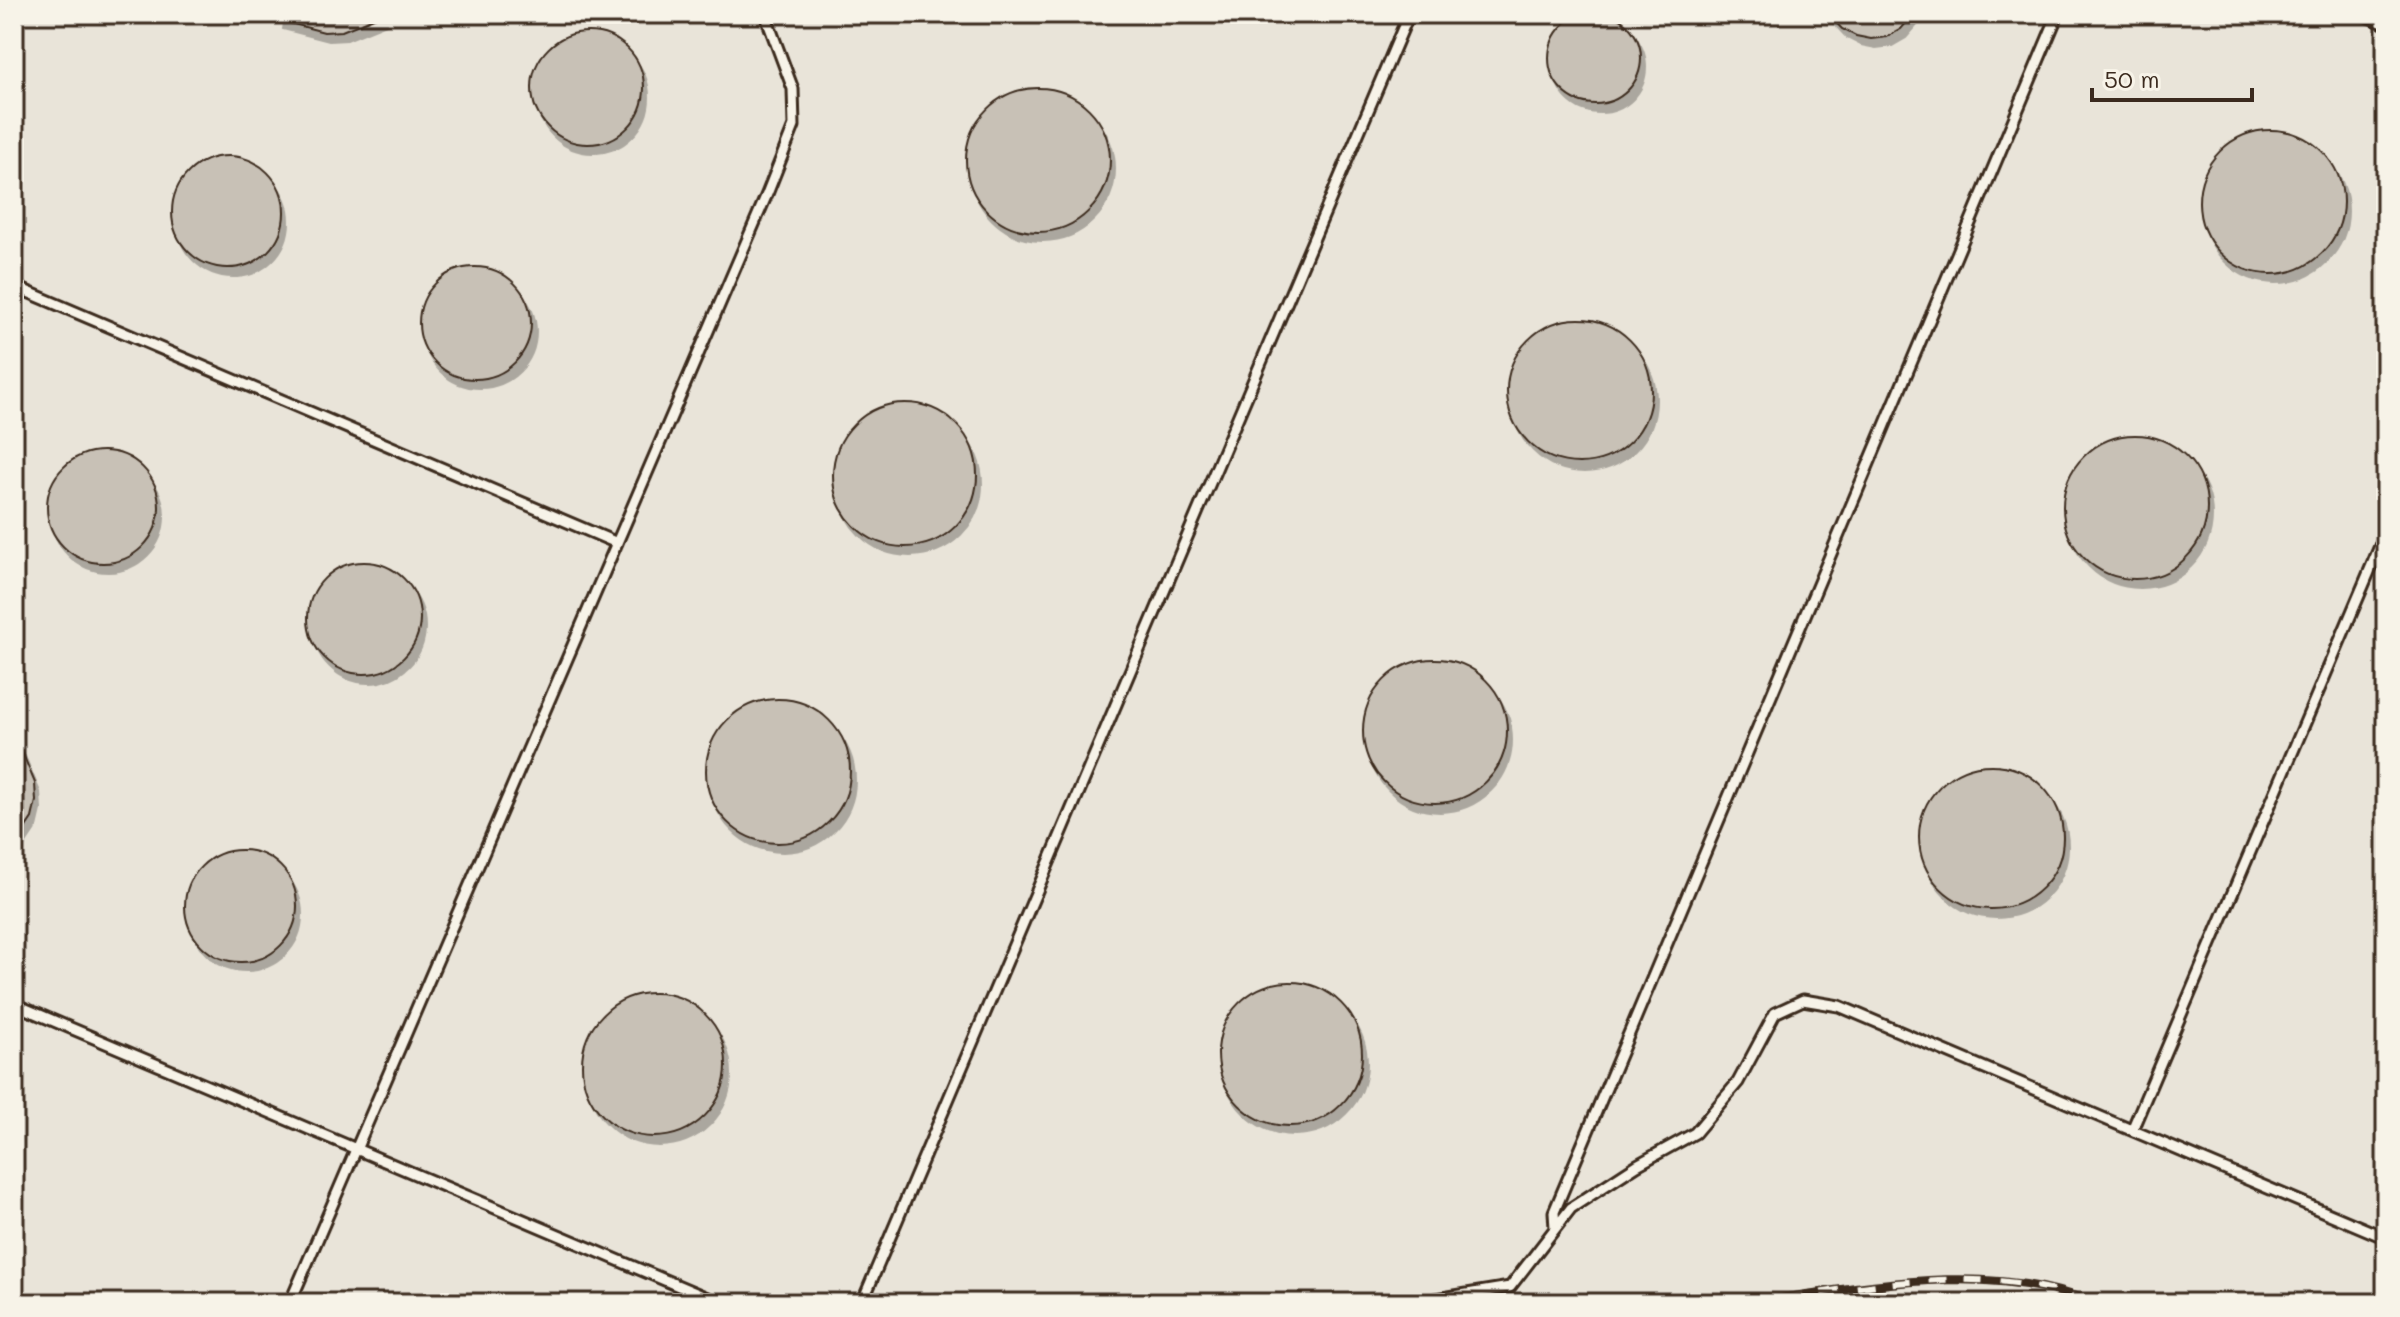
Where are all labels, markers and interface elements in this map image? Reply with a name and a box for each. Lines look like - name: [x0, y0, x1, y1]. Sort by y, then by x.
- scale bar: [2092, 52, 2252, 102]
- text: 50 m: [2104, 63, 2160, 94]

